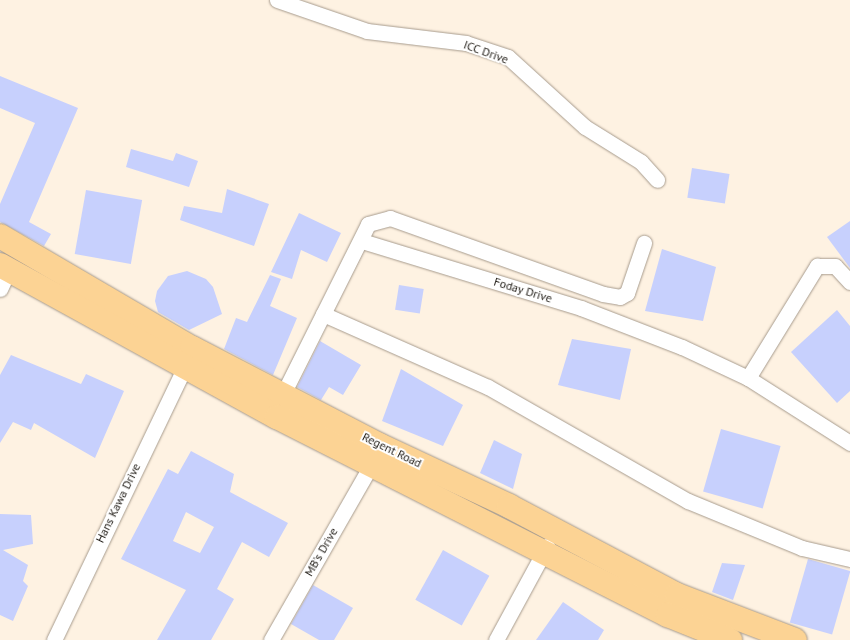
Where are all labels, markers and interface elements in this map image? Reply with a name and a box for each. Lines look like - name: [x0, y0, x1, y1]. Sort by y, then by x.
- street label: ICC Drive: [461, 37, 511, 67]
- street label: Foday Drive: [492, 274, 554, 306]
- street label: Regent Road: [360, 429, 424, 471]
- street label: Hans Kawa Drive: [93, 461, 143, 545]
- street label: MB's Drive: [301, 525, 341, 579]

